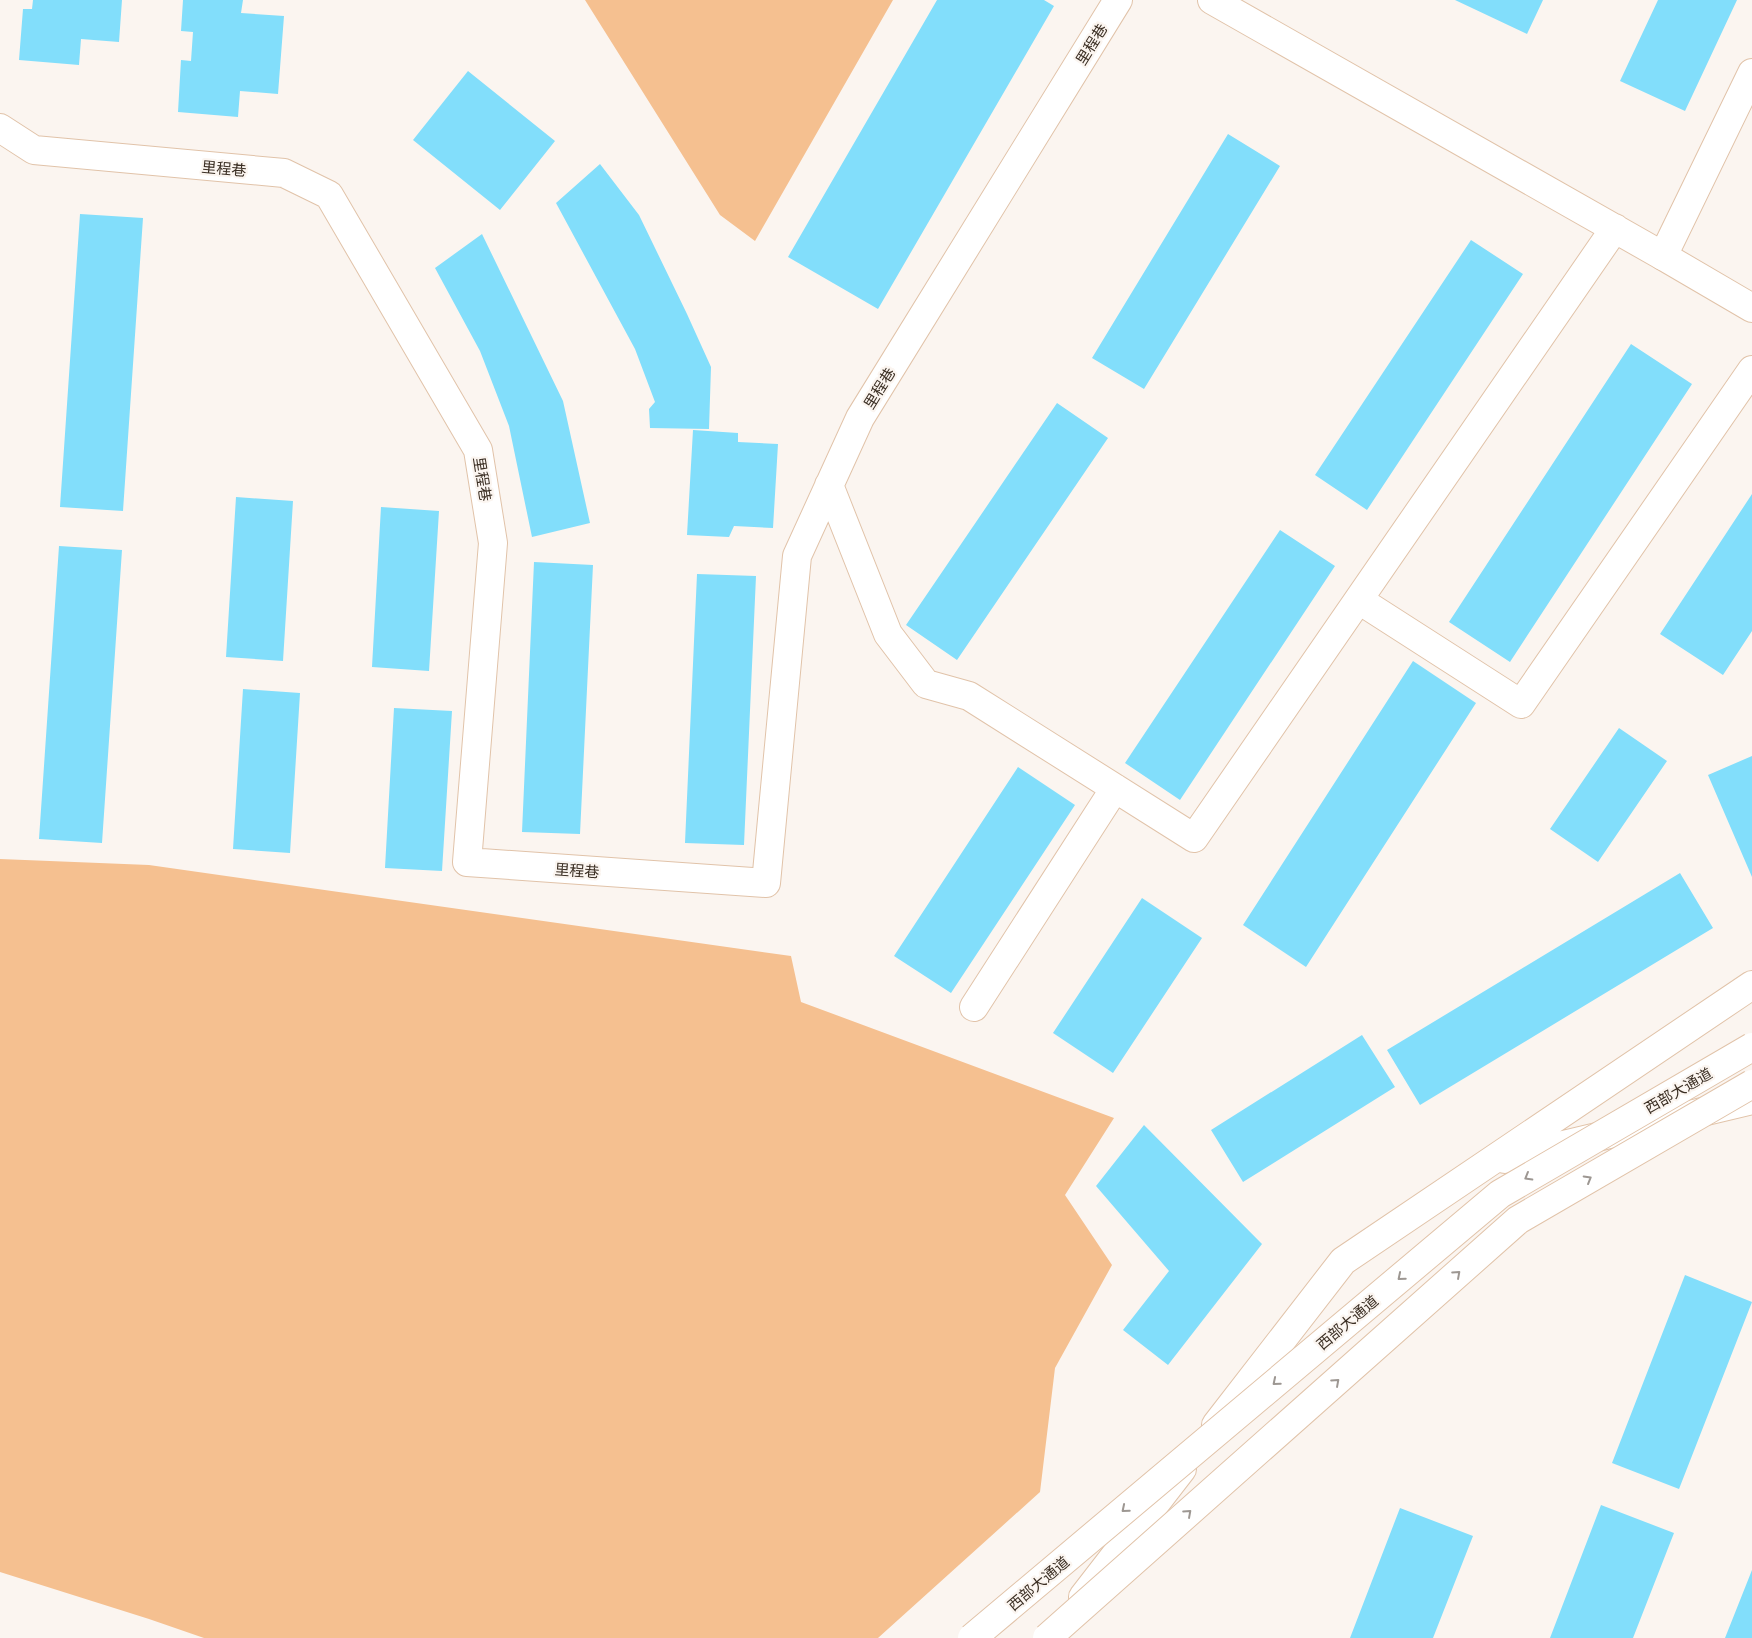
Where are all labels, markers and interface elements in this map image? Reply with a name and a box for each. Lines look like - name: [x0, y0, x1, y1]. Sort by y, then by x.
- street label: 里程巷: [1071, 20, 1111, 68]
- street label: 里程巷: [201, 157, 247, 179]
- street label: 里程巷: [859, 364, 899, 412]
- street label: 里程巷: [471, 455, 495, 503]
- street label: 里程巷: [554, 859, 600, 881]
- street label: 西部大通道: [1641, 1063, 1715, 1117]
- one-way arrow: [1525, 1171, 1534, 1181]
- one-way arrow: [1583, 1176, 1592, 1186]
- one-way arrow: [1397, 1271, 1406, 1280]
- one-way arrow: [1452, 1271, 1461, 1280]
- street label: 西部大通道: [1312, 1291, 1382, 1353]
- one-way arrow: [1273, 1376, 1282, 1385]
- one-way arrow: [1330, 1379, 1339, 1388]
- one-way arrow: [1122, 1503, 1131, 1512]
- one-way arrow: [1182, 1510, 1191, 1519]
- street label: 西部大通道: [1003, 1552, 1073, 1614]

